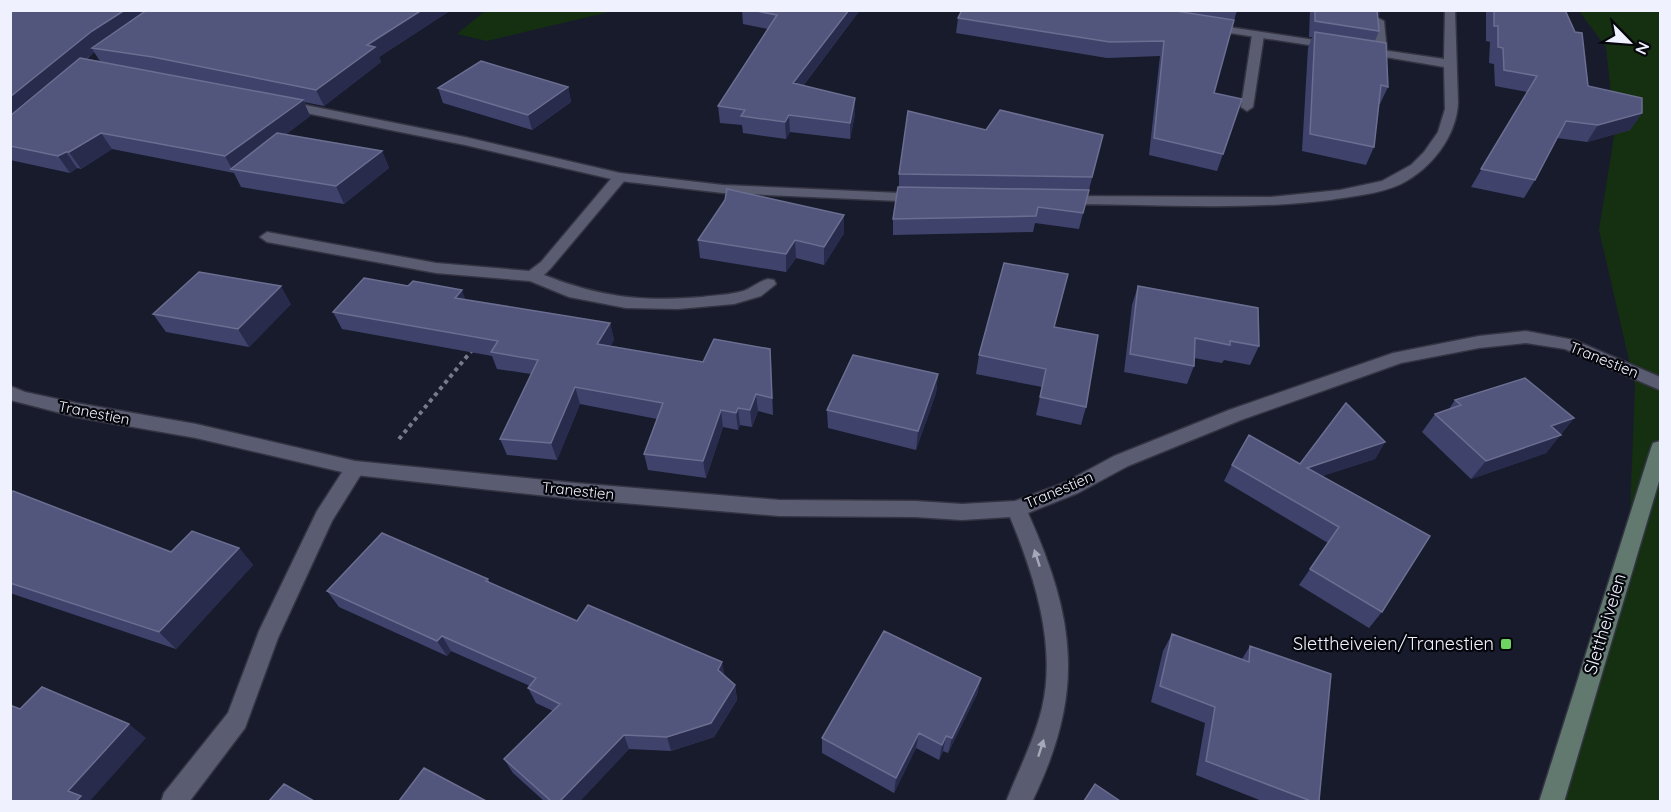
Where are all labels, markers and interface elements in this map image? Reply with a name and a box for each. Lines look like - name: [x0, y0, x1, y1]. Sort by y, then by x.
- north arrow: [1599, 12, 1659, 72]
- text: N: [1631, 39, 1654, 58]
- street label: Tranestien: [1567, 337, 1641, 382]
- street label: Tranestien: [57, 396, 131, 429]
- street label: Tranestien: [1022, 467, 1096, 512]
- street label: Tranestien: [541, 477, 615, 504]
- one-way arrow: [1032, 549, 1041, 567]
- street label: Slettheiveien: [1578, 570, 1631, 677]
- place label: Slettheiveien/Tranestien: [1293, 632, 1494, 655]
- marker: Slettheiveien/Tranestien: [1499, 637, 1513, 651]
- one-way arrow: [1037, 739, 1046, 757]

